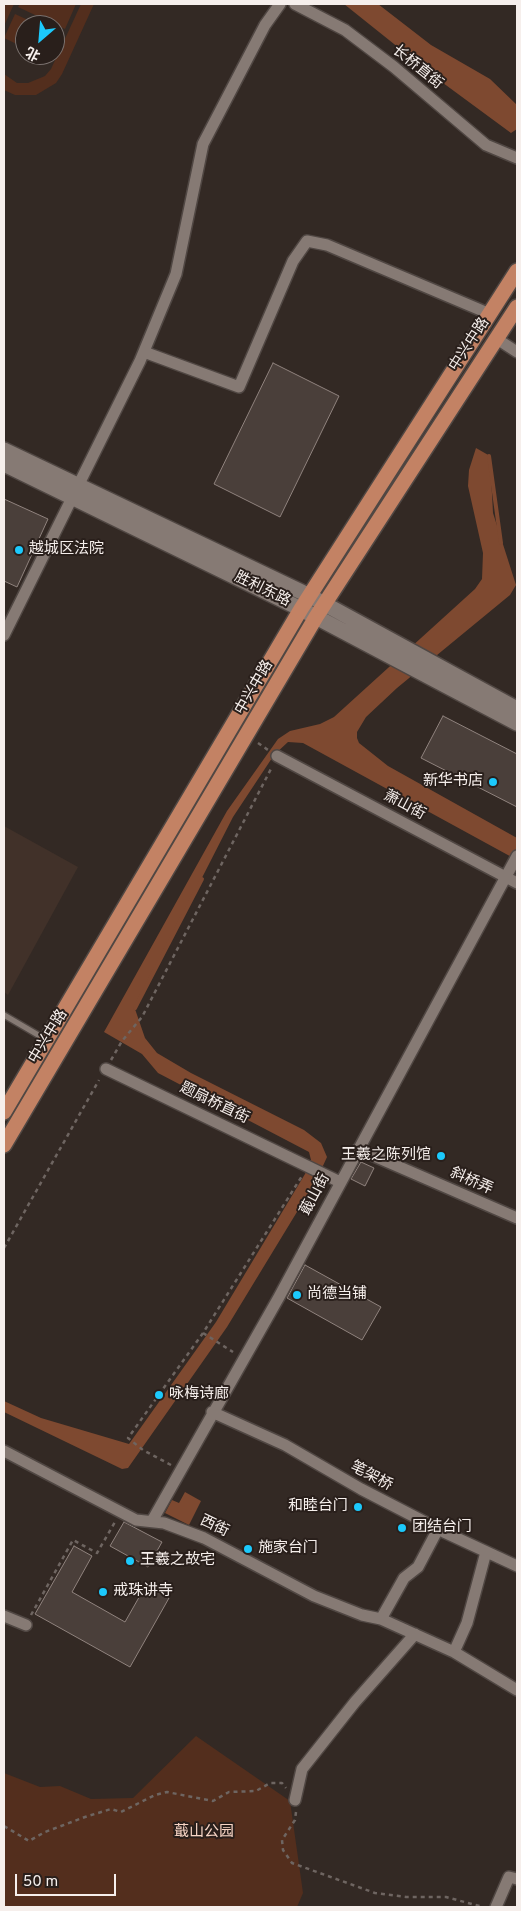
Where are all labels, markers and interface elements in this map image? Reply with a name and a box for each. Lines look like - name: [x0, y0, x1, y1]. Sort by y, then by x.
- north arrow: [15, 15, 65, 65]
- text: 北: [23, 42, 44, 64]
- street label: 长桥直街: [388, 42, 446, 94]
- street label: 中兴中路: [446, 315, 494, 375]
- place label: 越城区法院: [29, 541, 104, 559]
- marker: 越城区法院: [13, 544, 25, 556]
- street label: 胜利东路: [231, 569, 293, 611]
- street label: 中兴中路: [232, 658, 278, 718]
- place label: 新华书店: [423, 773, 483, 791]
- marker: 新华书店: [487, 776, 499, 788]
- street label: 萧山街: [380, 787, 428, 825]
- street label: 中兴中路: [26, 1007, 72, 1067]
- street label: 题扇桥直街: [176, 1079, 252, 1129]
- place label: 王羲之陈列馆: [341, 1147, 431, 1165]
- marker: 王羲之陈列馆: [435, 1150, 447, 1162]
- street label: 斜桥弄: [447, 1165, 495, 1199]
- street label: 蕺山街: [297, 1171, 335, 1219]
- place label: 尚德当铺: [307, 1286, 367, 1304]
- marker: 尚德当铺: [291, 1289, 303, 1301]
- place label: 咏梅诗廊: [169, 1386, 229, 1404]
- marker: 咏梅诗廊: [153, 1389, 165, 1401]
- street label: 笔架桥: [347, 1458, 395, 1496]
- place label: 和睦台门: [288, 1498, 348, 1516]
- marker: 和睦台门: [352, 1501, 364, 1513]
- street label: 西街: [197, 1513, 231, 1541]
- place label: 团结台门: [412, 1519, 472, 1537]
- marker: 团结台门: [396, 1522, 408, 1534]
- place label: 施家台门: [258, 1540, 318, 1558]
- marker: 施家台门: [242, 1543, 254, 1555]
- place label: 王羲之故宅: [140, 1552, 215, 1570]
- marker: 王羲之故宅: [124, 1555, 136, 1567]
- place label: 戒珠讲寺: [113, 1583, 173, 1601]
- marker: 戒珠讲寺: [97, 1586, 109, 1598]
- park label: 蕺山公园: [174, 1824, 234, 1842]
- scale bar: [18, 1864, 119, 1896]
- text: 50 m: [23, 1873, 58, 1892]

